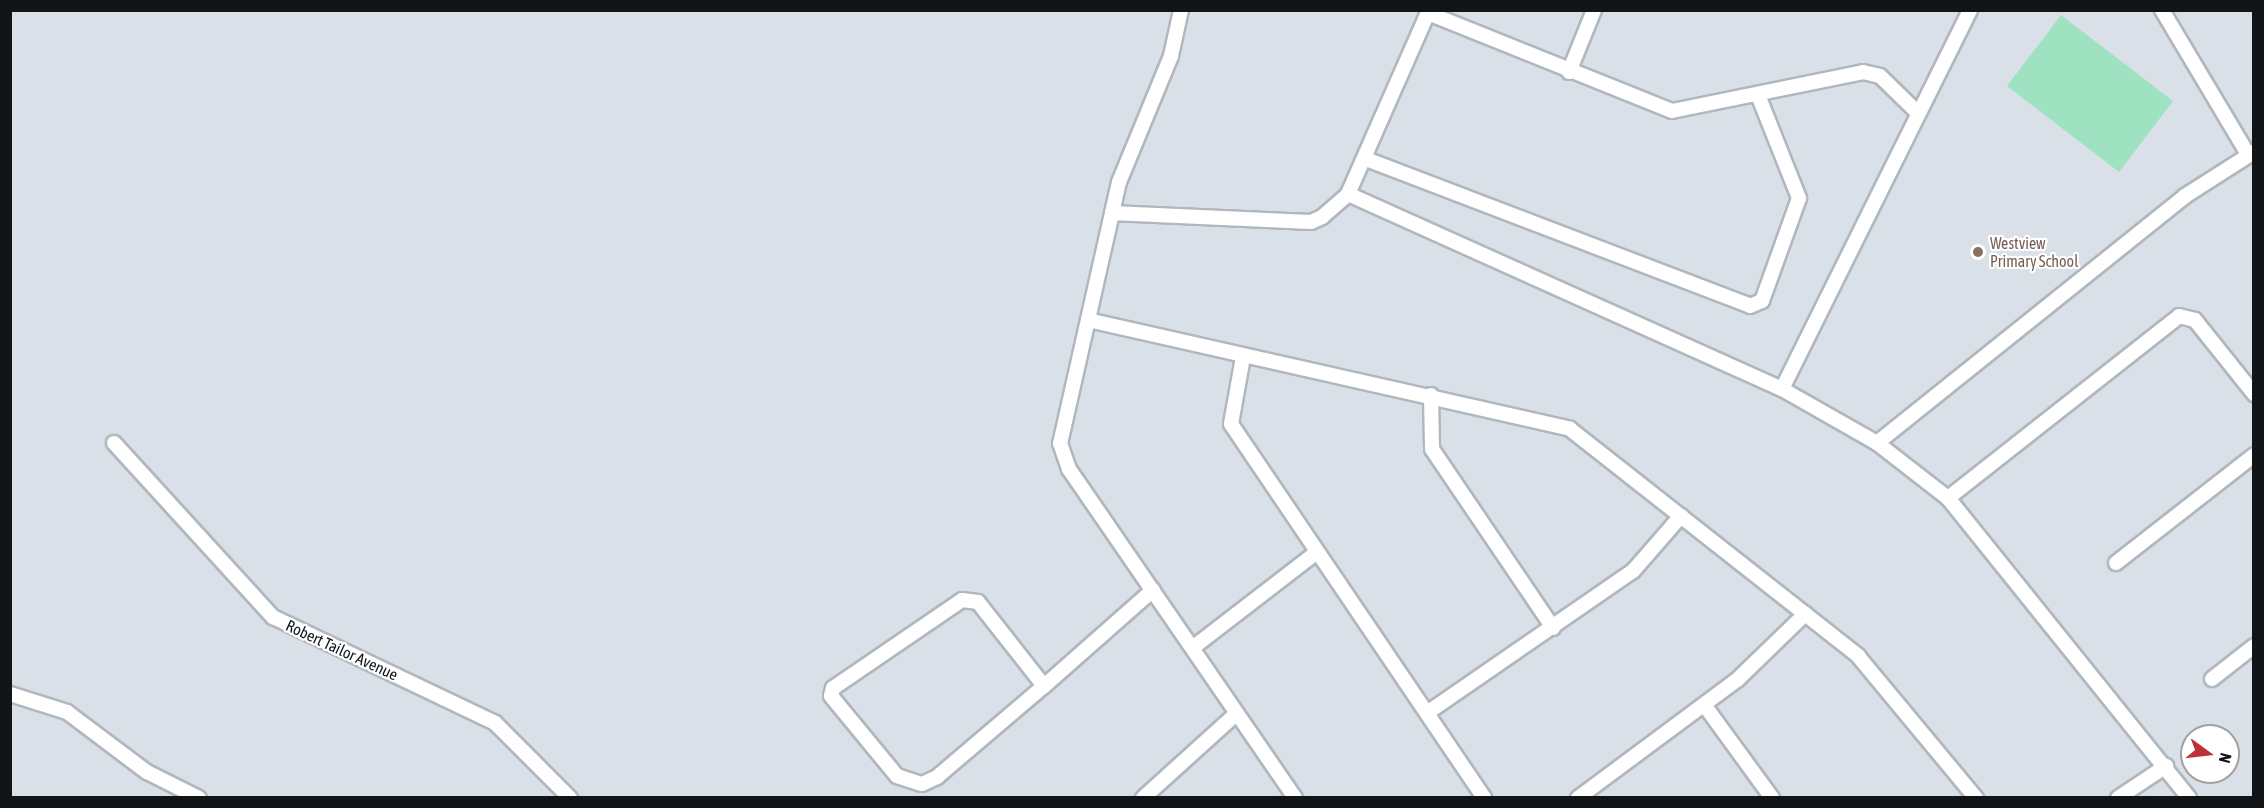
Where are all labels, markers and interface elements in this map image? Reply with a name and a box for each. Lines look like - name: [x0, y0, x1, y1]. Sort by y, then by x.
- place label: Westview Primary School: [1990, 233, 2078, 271]
- marker: Westview Primary School: [1971, 245, 1985, 259]
- street label: Robert Tailor Avenue: [283, 616, 401, 684]
- north arrow: [2180, 724, 2240, 784]
- text: N: [2216, 751, 2235, 765]

